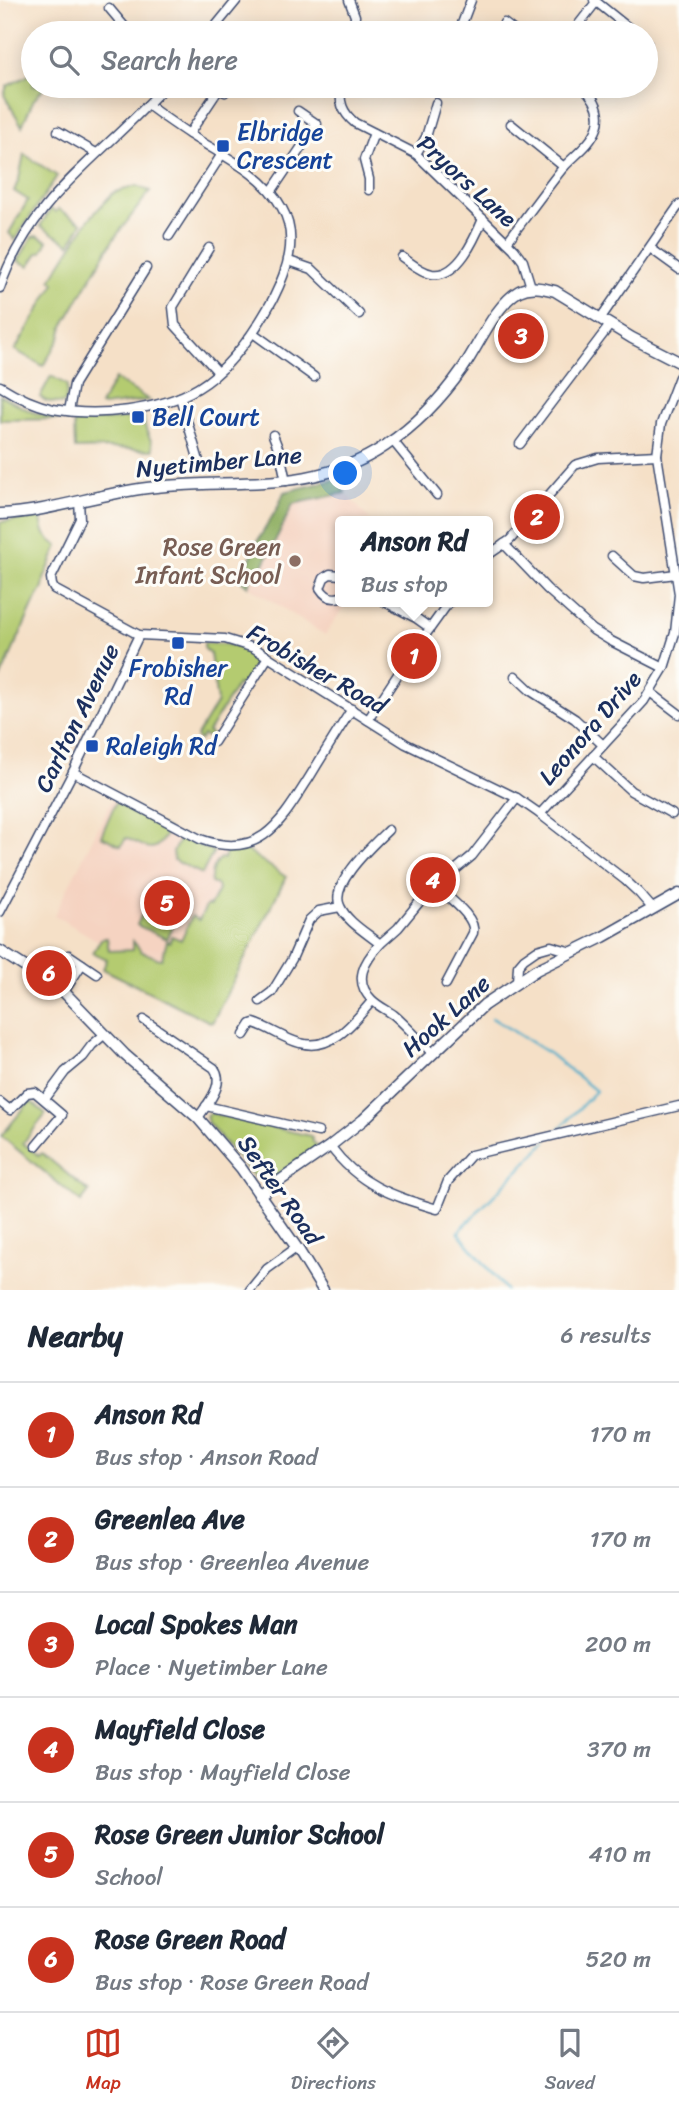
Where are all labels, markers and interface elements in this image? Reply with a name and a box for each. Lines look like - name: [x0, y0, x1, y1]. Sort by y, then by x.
- search box: [21, 21, 658, 98]
- text: Search here: [101, 37, 238, 83]
- icon: search: [45, 41, 83, 79]
- place label: Elbridge Crescent: [237, 111, 333, 181]
- street label: Pryors Lane: [407, 124, 527, 238]
- marker: Elbridge Crescent: [215, 138, 231, 154]
- pin: 3: [498, 310, 544, 362]
- place label: Bell Court: [152, 396, 260, 438]
- marker: Bell Court: [130, 409, 146, 425]
- street label: Nyetimber Lane: [134, 434, 304, 490]
- your location: [328, 456, 362, 490]
- pin: 2: [514, 491, 560, 543]
- popup: [335, 516, 493, 607]
- text: Anson Rd: [361, 518, 467, 564]
- place label: Rose Green Infant School: [134, 526, 282, 596]
- marker: Rose Green Infant School: [287, 553, 303, 569]
- text: Bus stop: [361, 564, 448, 605]
- street label: Frobisher Road: [239, 612, 396, 727]
- pin: 1: [391, 630, 437, 682]
- marker: Frobisher Rd: [170, 635, 186, 651]
- street label: Carlton Avenue: [23, 636, 131, 800]
- place label: Frobisher Rd: [129, 647, 229, 717]
- street label: Leonora Drive: [528, 660, 653, 795]
- place label: Raleigh Rd: [106, 725, 219, 767]
- marker: Raleigh Rd: [84, 738, 100, 754]
- pin: 4: [410, 854, 456, 906]
- pin: 5: [144, 877, 190, 929]
- pin: 6: [26, 947, 72, 999]
- street label: Hook Lane: [392, 964, 500, 1068]
- street label: Sefter Road: [226, 1126, 334, 1255]
- text: Nearby: [28, 1309, 123, 1363]
- text: 6 results: [561, 1315, 651, 1356]
- text: Anson Rd: [95, 1391, 202, 1437]
- text: 1: [46, 1414, 56, 1455]
- text: 170 m: [590, 1414, 651, 1455]
- text: Bus stop · Anson Road: [95, 1437, 318, 1478]
- text: Greenlea Ave: [95, 1496, 245, 1542]
- text: 2: [44, 1519, 58, 1560]
- text: 170 m: [590, 1519, 651, 1560]
- text: Bus stop · Greenlea Avenue: [95, 1542, 369, 1583]
- text: Local Spokes Man: [95, 1601, 298, 1647]
- text: 3: [45, 1624, 57, 1665]
- text: 200 m: [585, 1624, 651, 1665]
- text: Place · Nyetimber Lane: [95, 1647, 328, 1688]
- text: Mayfield Close: [95, 1706, 265, 1752]
- text: 4: [44, 1729, 58, 1770]
- text: 370 m: [587, 1729, 651, 1770]
- text: Bus stop · Mayfield Close: [95, 1752, 351, 1793]
- text: Rose Green Junior School: [95, 1811, 384, 1857]
- text: 5: [44, 1834, 58, 1875]
- text: 410 m: [589, 1834, 651, 1875]
- text: School: [95, 1857, 163, 1898]
- text: Rose Green Road: [95, 1916, 285, 1962]
- text: 6: [44, 1939, 58, 1980]
- text: 520 m: [585, 1939, 651, 1980]
- text: Bus stop · Rose Green Road: [95, 1962, 368, 2003]
- tab: Map: [84, 2024, 122, 2099]
- tab: Directions: [291, 2024, 376, 2099]
- tab: Saved: [545, 2024, 595, 2099]

